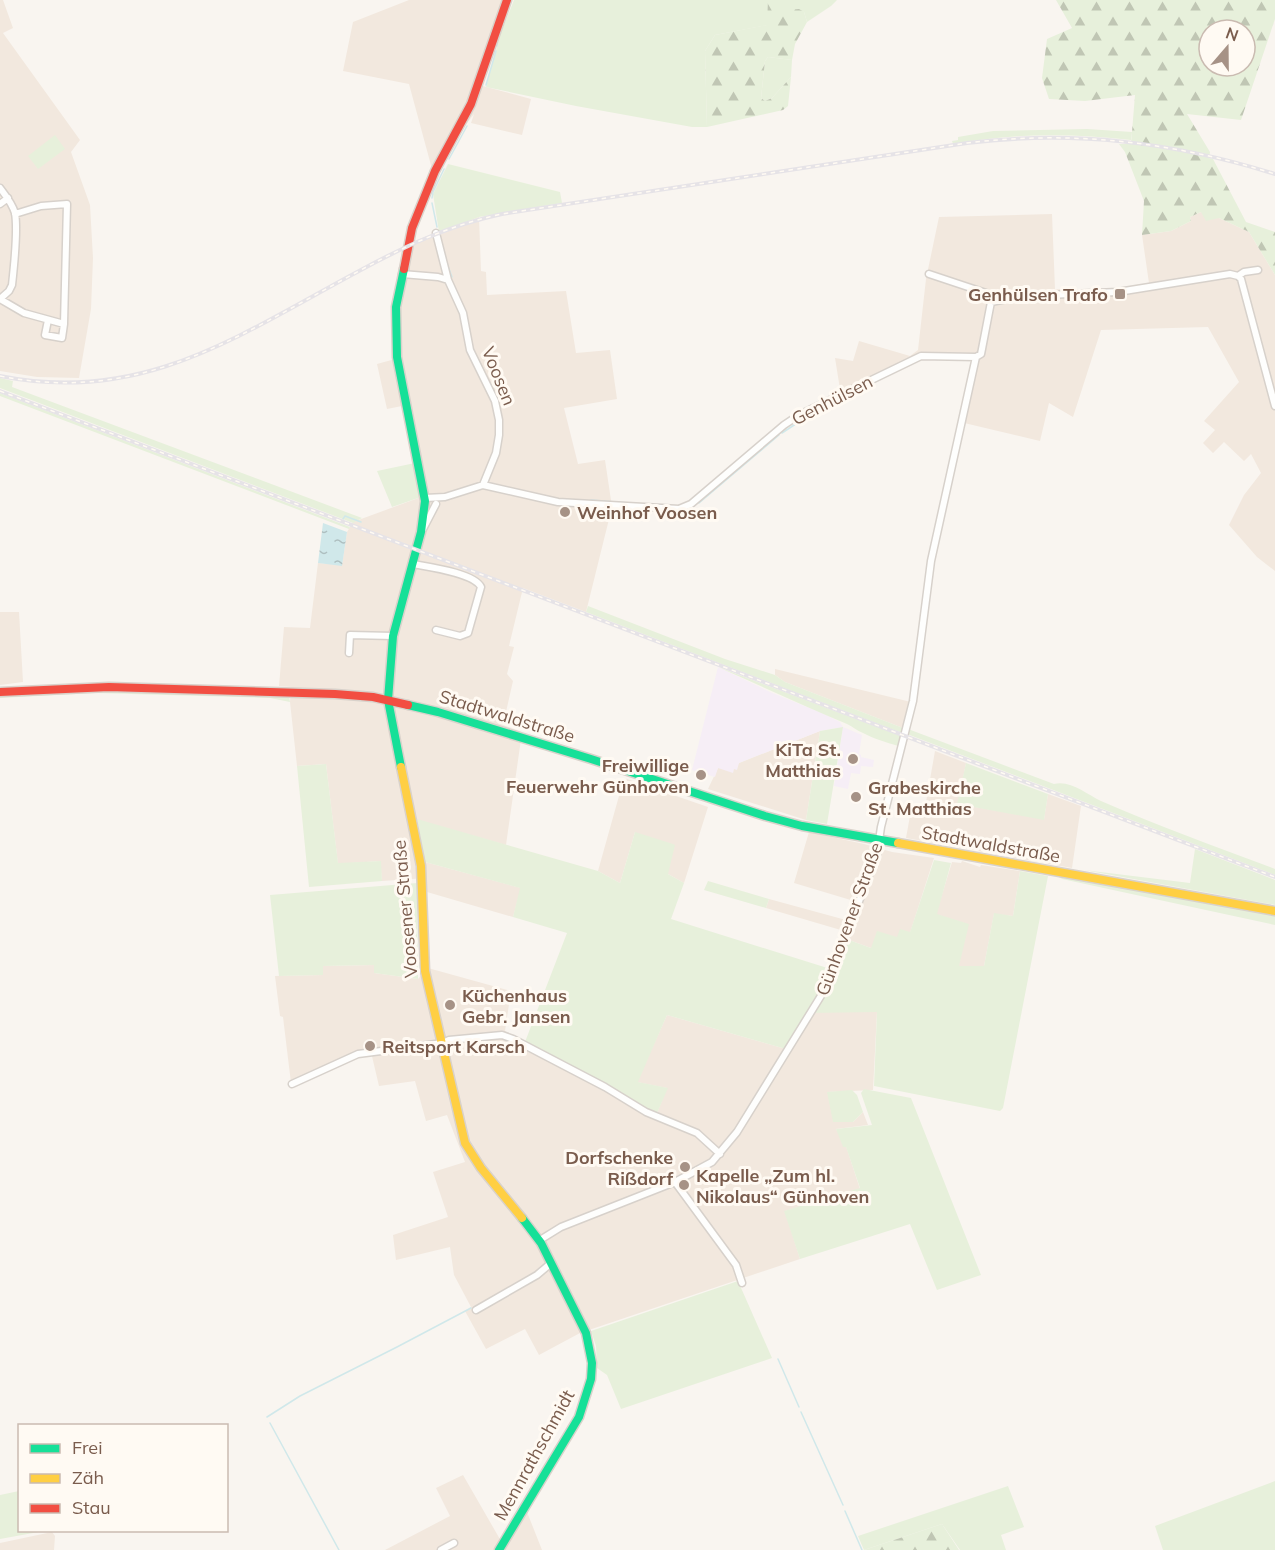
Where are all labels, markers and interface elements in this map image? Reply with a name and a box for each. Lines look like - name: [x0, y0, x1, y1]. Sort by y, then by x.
- north arrow: [1197, 18, 1257, 78]
- text: N: [1223, 22, 1241, 45]
- place label: Genhülsen Trafo: [968, 283, 1108, 306]
- marker: Genhülsen Trafo: [1113, 287, 1127, 301]
- street label: Voosen: [477, 343, 521, 409]
- street label: Genhülsen: [788, 370, 876, 430]
- place label: Weinhof Voosen: [577, 501, 717, 524]
- marker: Weinhof Voosen: [558, 505, 572, 519]
- street label: Stadtwaldstraße: [436, 684, 578, 748]
- place label: KiTa St. Matthias: [765, 738, 841, 782]
- marker: KiTa St. Matthias: [846, 752, 860, 766]
- place label: Freiwillige Feuerwehr Günhoven: [506, 754, 689, 798]
- marker: Freiwillige Feuerwehr Günhoven: [694, 768, 708, 782]
- place label: Grabeskirche St. Matthias: [868, 776, 981, 820]
- marker: Grabeskirche St. Matthias: [849, 790, 863, 804]
- street label: Stadtwaldstraße: [920, 820, 1062, 868]
- street label: Voosener Straße: [388, 839, 422, 979]
- street label: Günhovener Straße: [811, 839, 887, 999]
- place label: Küchenhaus Gebr. Jansen: [462, 984, 571, 1028]
- marker: Küchenhaus Gebr. Jansen: [443, 998, 457, 1012]
- place label: Reitsport Karsch: [382, 1035, 525, 1058]
- marker: Reitsport Karsch: [363, 1039, 377, 1053]
- place label: Dorfschenke Rißdorf: [565, 1146, 673, 1190]
- marker: Dorfschenke Rißdorf: [678, 1160, 692, 1174]
- place label: Kapelle „Zum hl. Nikolaus“ Günhoven: [696, 1164, 869, 1208]
- marker: Kapelle „Zum hl. Nikolaus“ Günhoven: [677, 1178, 691, 1192]
- street label: Mennrathschmidt: [489, 1386, 579, 1524]
- legend: [18, 1424, 228, 1532]
- text: Frei: [72, 1436, 102, 1459]
- text: Zäh: [72, 1466, 104, 1489]
- text: Stau: [72, 1496, 111, 1519]

